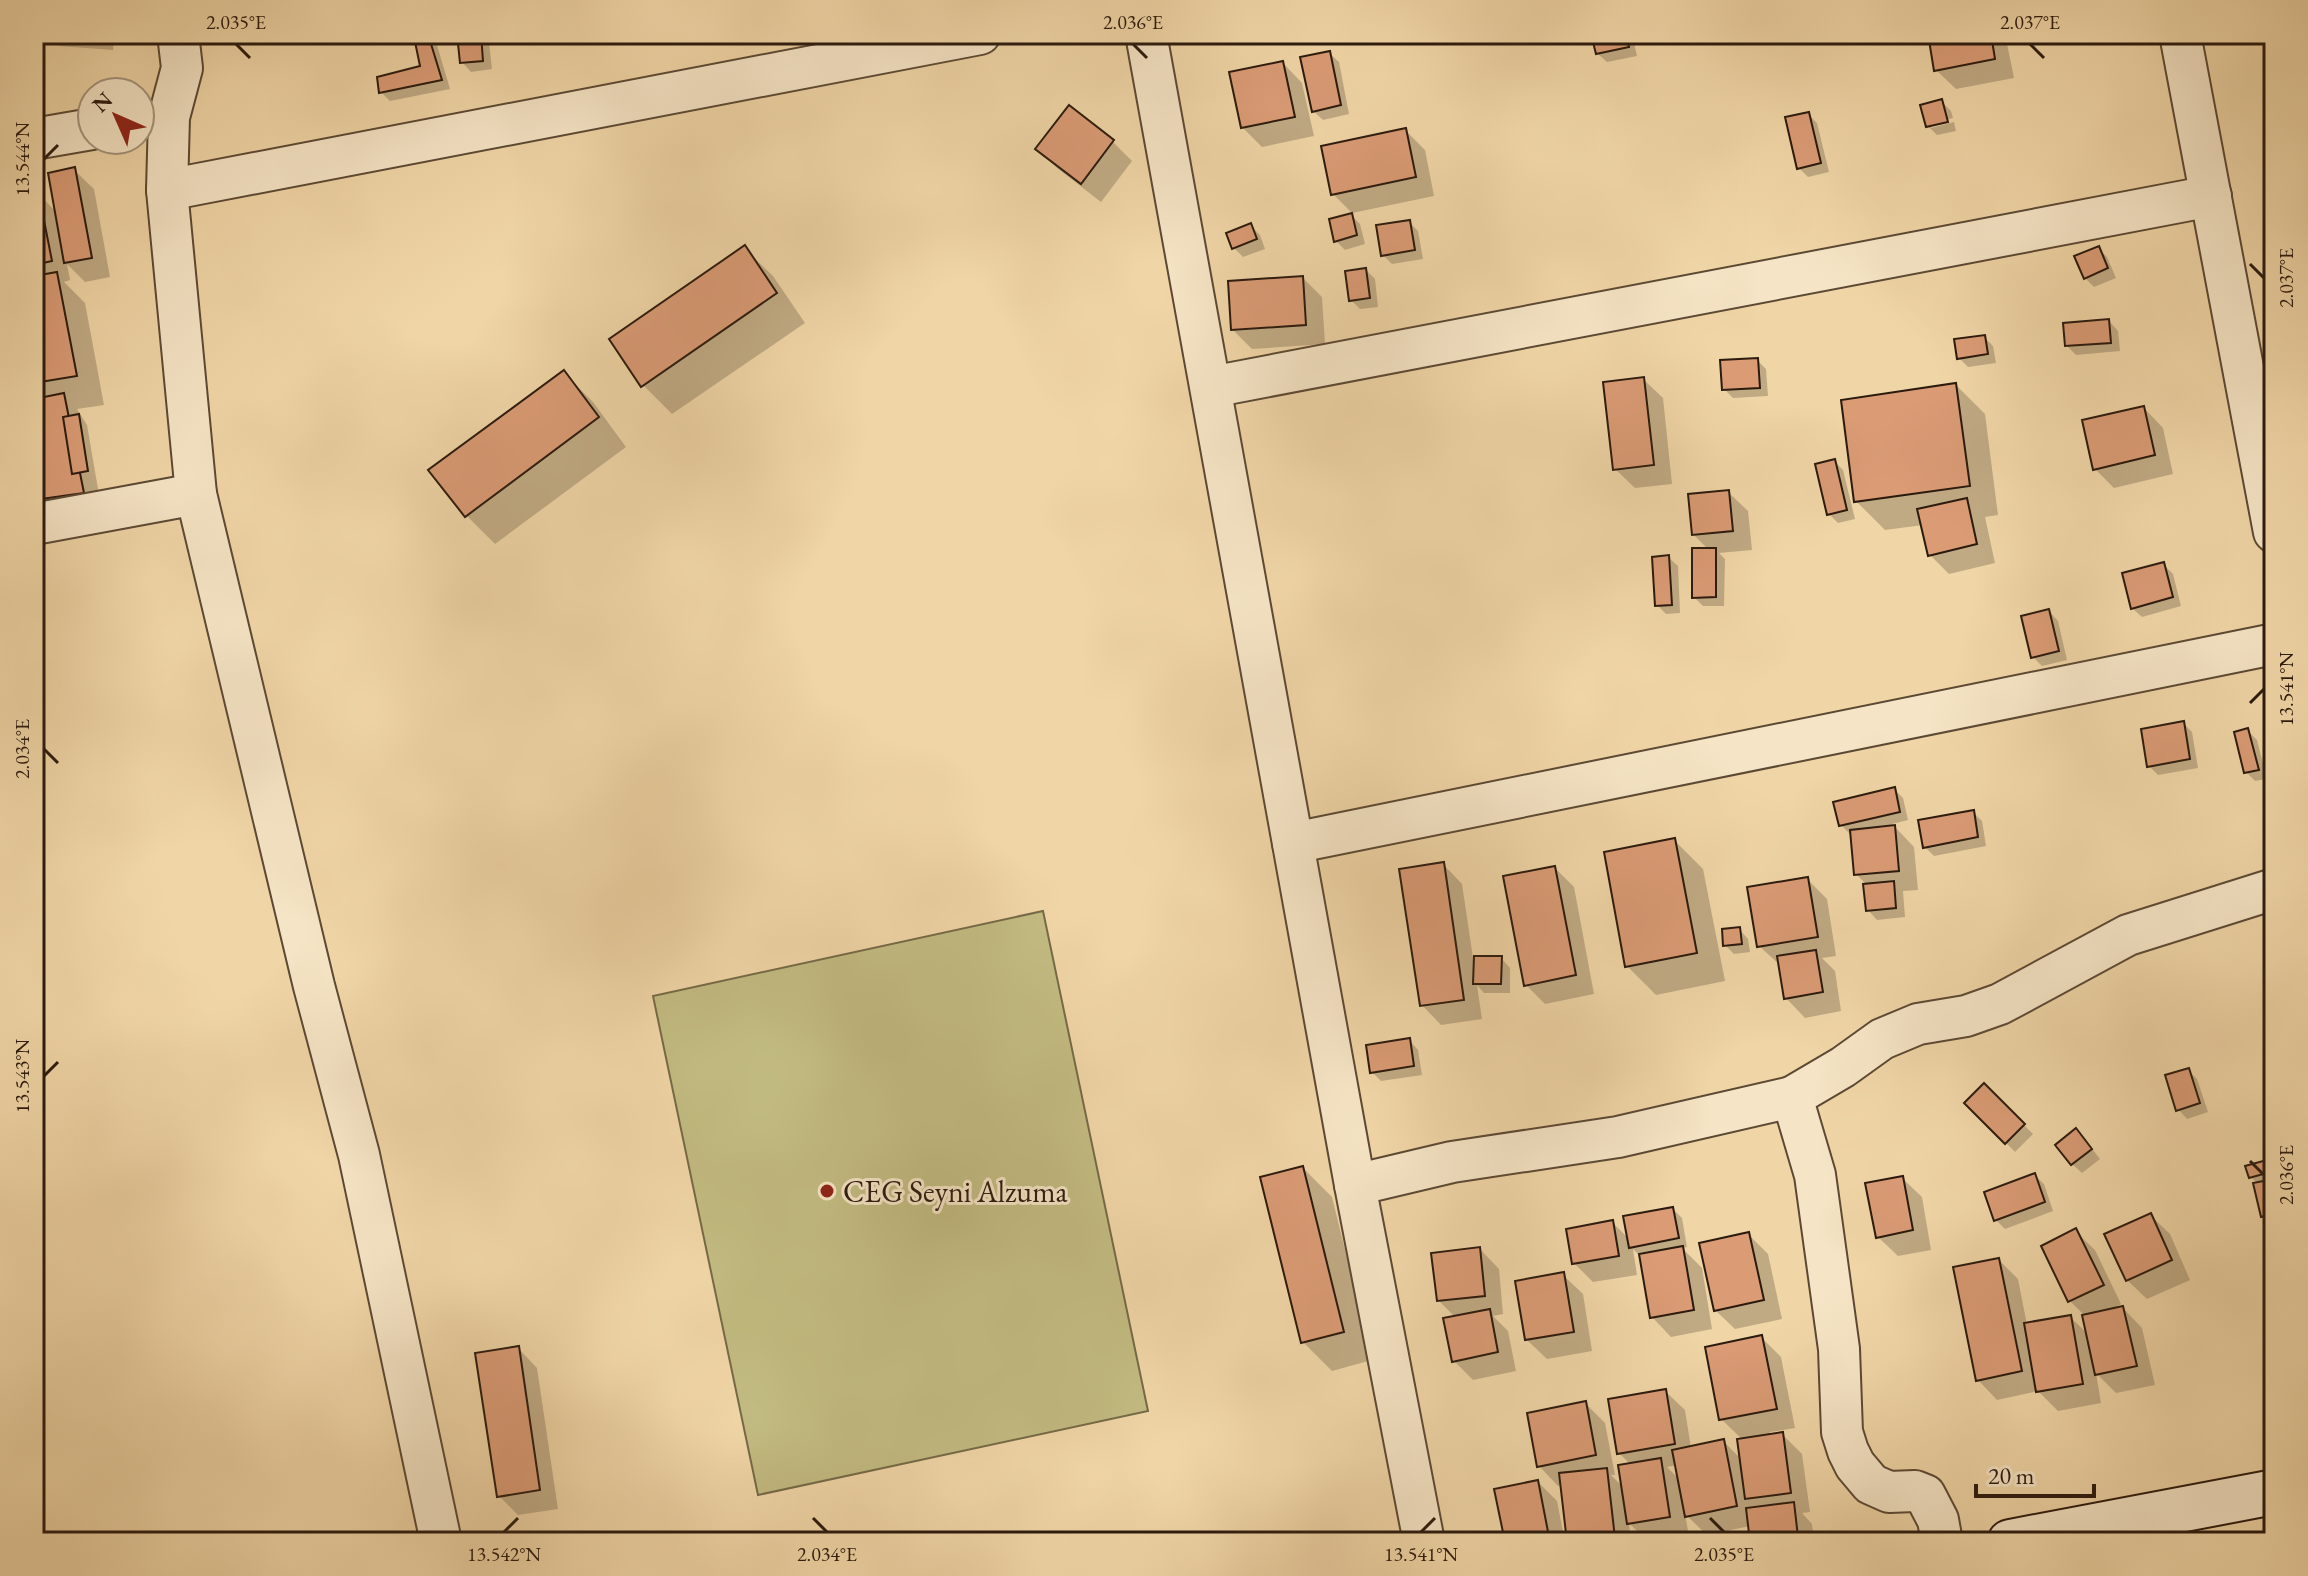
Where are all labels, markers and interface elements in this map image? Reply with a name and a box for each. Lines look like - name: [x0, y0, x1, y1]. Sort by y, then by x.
- text: 2.035°E: [206, 9, 266, 35]
- text: 2.036°E: [1103, 9, 1163, 35]
- text: 2.037°E: [2000, 9, 2060, 35]
- north arrow: [76, 76, 156, 156]
- text: N: [86, 86, 119, 119]
- text: 13.544°N: [9, 122, 35, 196]
- text: 2.037°E: [2273, 248, 2299, 308]
- text: 13.541°N: [2273, 652, 2299, 726]
- text: 2.034°E: [9, 719, 35, 779]
- text: 13.543°N: [9, 1039, 35, 1113]
- text: 2.036°E: [2273, 1145, 2299, 1205]
- place label: CEG Seyni Alzuma: [843, 1172, 1067, 1211]
- marker: CEG Seyni Alzuma: [818, 1182, 836, 1200]
- scale bar: [1976, 1448, 2094, 1498]
- text: 20 m: [1988, 1460, 2035, 1491]
- text: 13.542°N: [467, 1541, 541, 1567]
- text: 2.034°E: [797, 1541, 857, 1567]
- text: 13.541°N: [1384, 1541, 1458, 1567]
- text: 2.035°E: [1694, 1541, 1754, 1567]

